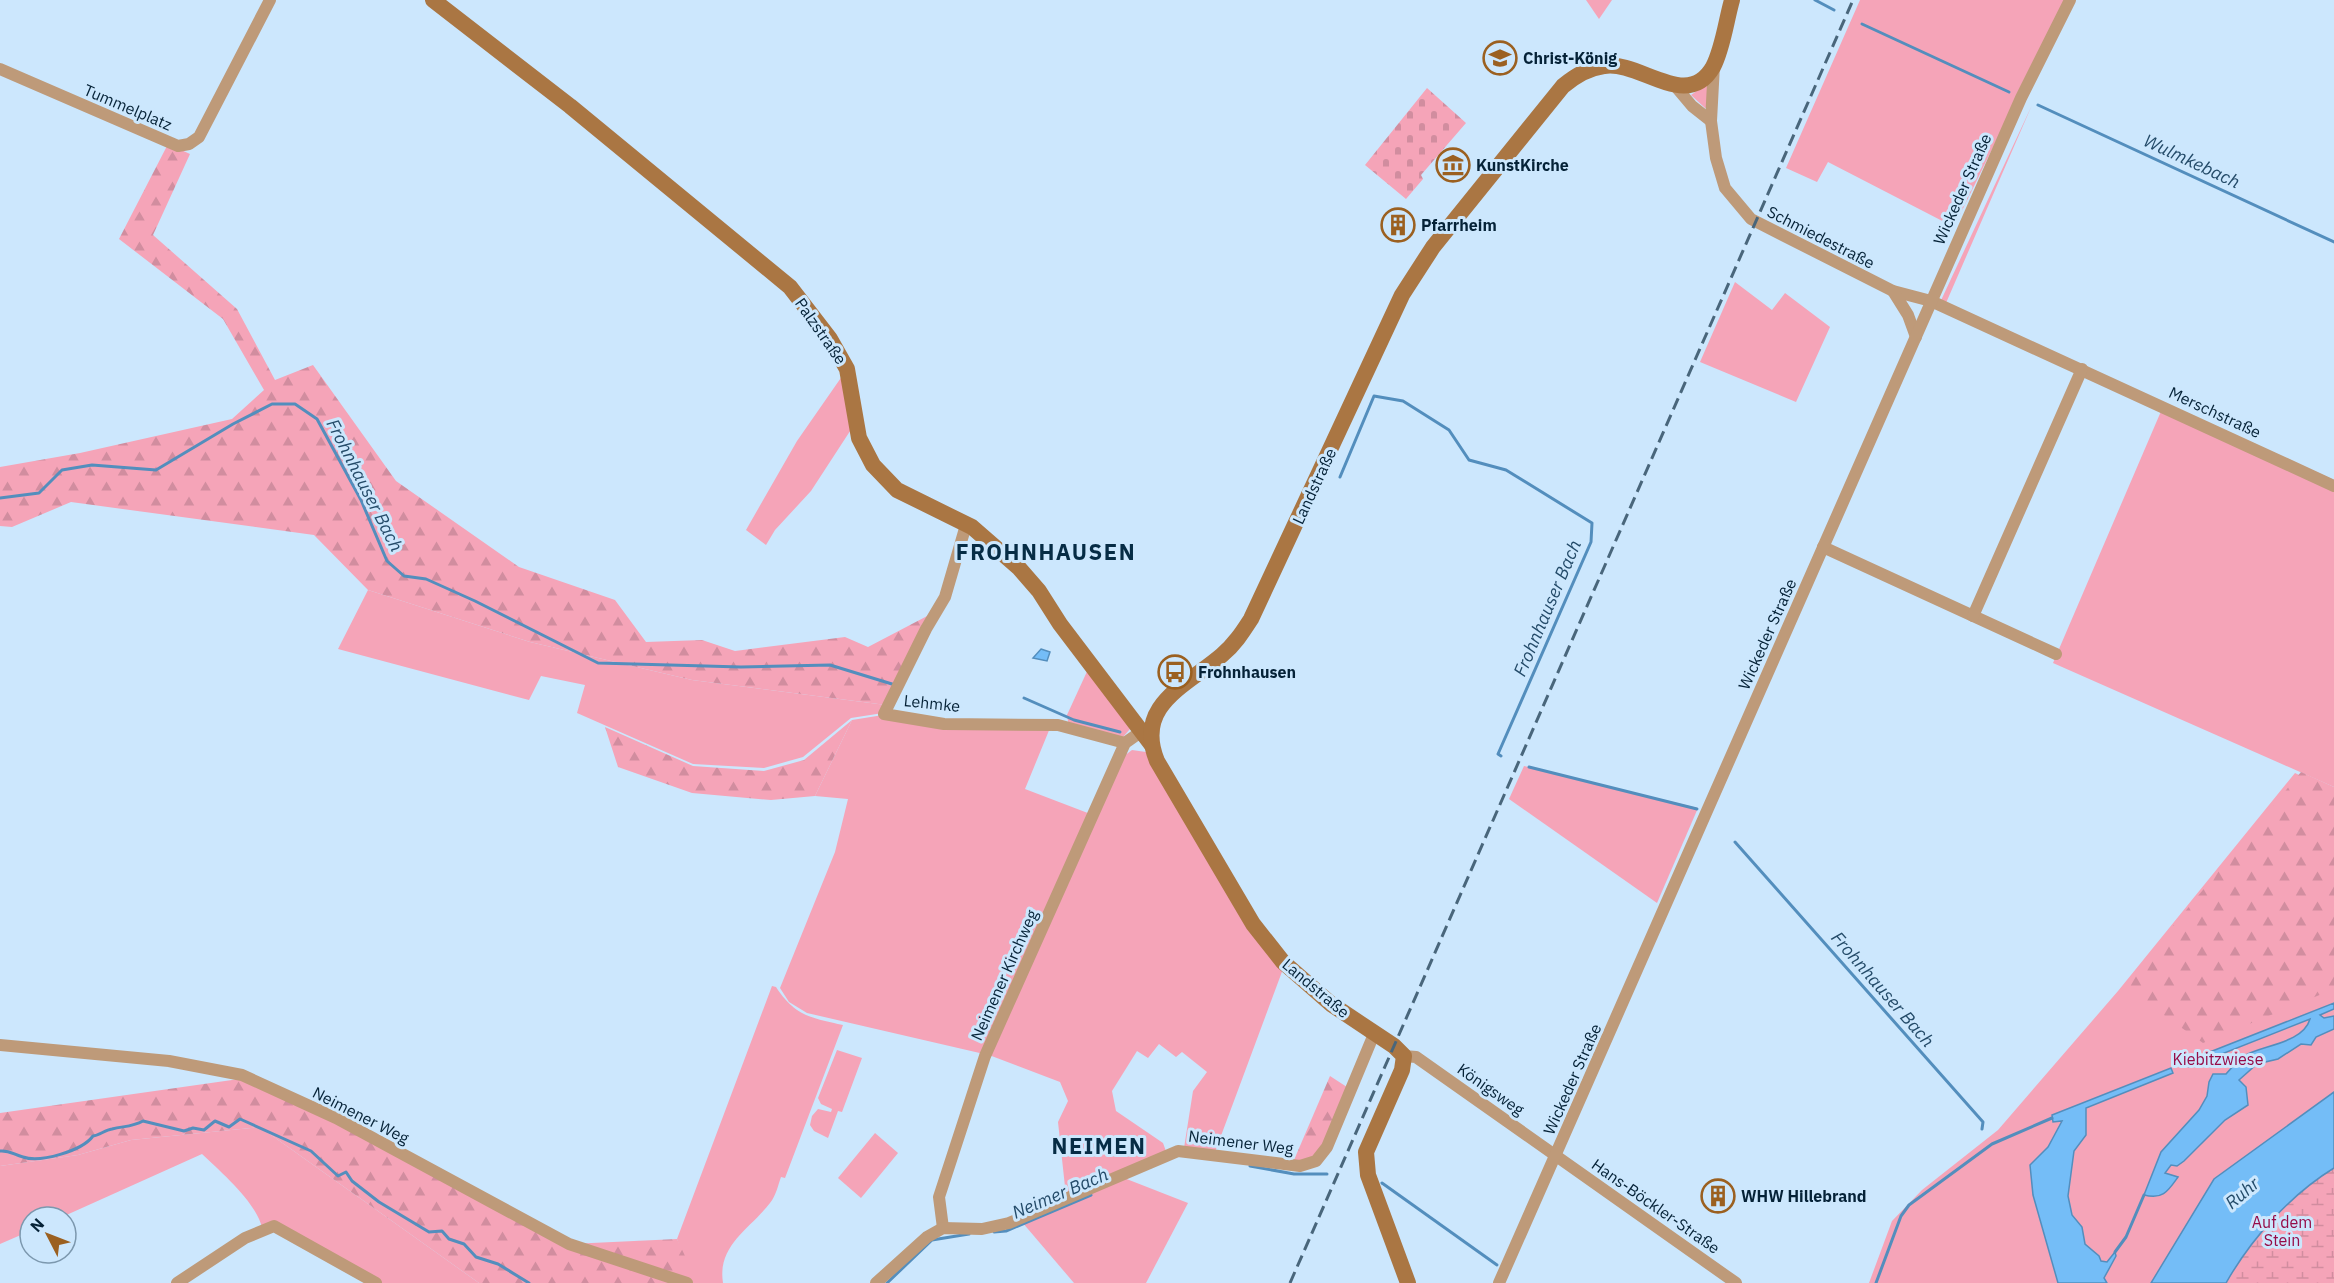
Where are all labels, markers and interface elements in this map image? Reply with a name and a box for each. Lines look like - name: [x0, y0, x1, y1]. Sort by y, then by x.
- school or university icon: Christ-König: [1482, 40, 1518, 76]
- place label: Christ-König: [1523, 48, 1617, 68]
- street label: Tummelplatz: [81, 79, 175, 135]
- water label: Wulmkebach: [2140, 129, 2244, 193]
- street label: Wickeder Straße: [1929, 130, 1995, 248]
- museum icon: KunstKirche: [1435, 147, 1471, 183]
- place label: KunstKirche: [1476, 155, 1569, 175]
- street label: Schmiedestraße: [1764, 201, 1878, 273]
- building icon: Pfarrheim: [1380, 207, 1416, 243]
- place label: Pfarrheim: [1421, 215, 1497, 235]
- street label: Palzstraße: [791, 294, 851, 368]
- street label: Merschstraße: [2166, 382, 2264, 442]
- water label: Frohnhauser Bach: [322, 415, 408, 555]
- street label: Landstraße: [1288, 445, 1340, 527]
- water label: Frohnhauser Bach: [1508, 536, 1586, 680]
- district label: FROHNHAUSEN: [956, 537, 1136, 566]
- street label: Wickeder Straße: [1734, 575, 1800, 693]
- bus stop icon: Frohnhausen: [1157, 654, 1193, 690]
- place label: Frohnhausen: [1198, 662, 1296, 682]
- street label: Lehmke: [903, 690, 961, 716]
- street label: Neimener Kirchweg: [966, 906, 1042, 1043]
- water label: Frohnhauser Bach: [1826, 926, 1940, 1052]
- street label: Landstraße: [1278, 954, 1354, 1022]
- street label: Wickeder Straße: [1539, 1020, 1605, 1138]
- park label: Kiebitzwiese: [2173, 1049, 2264, 1069]
- street label: Königsweg: [1454, 1059, 1529, 1120]
- street label: Neimener Weg: [309, 1082, 413, 1148]
- street label: Neimener Weg: [1187, 1126, 1295, 1158]
- district label: NEIMEN: [1051, 1131, 1147, 1160]
- street label: Hans-Böckler-Straße: [1588, 1154, 1724, 1258]
- water label: Neimer Bach: [1008, 1162, 1112, 1224]
- water label: Ruhr: [2220, 1172, 2264, 1214]
- building icon: WHW Hillebrand: [1700, 1178, 1736, 1214]
- place label: WHW Hillebrand: [1741, 1186, 1867, 1206]
- north arrow: [18, 1205, 78, 1265]
- park label: Auf dem Stein: [2252, 1212, 2312, 1250]
- text: N: [26, 1214, 48, 1236]

